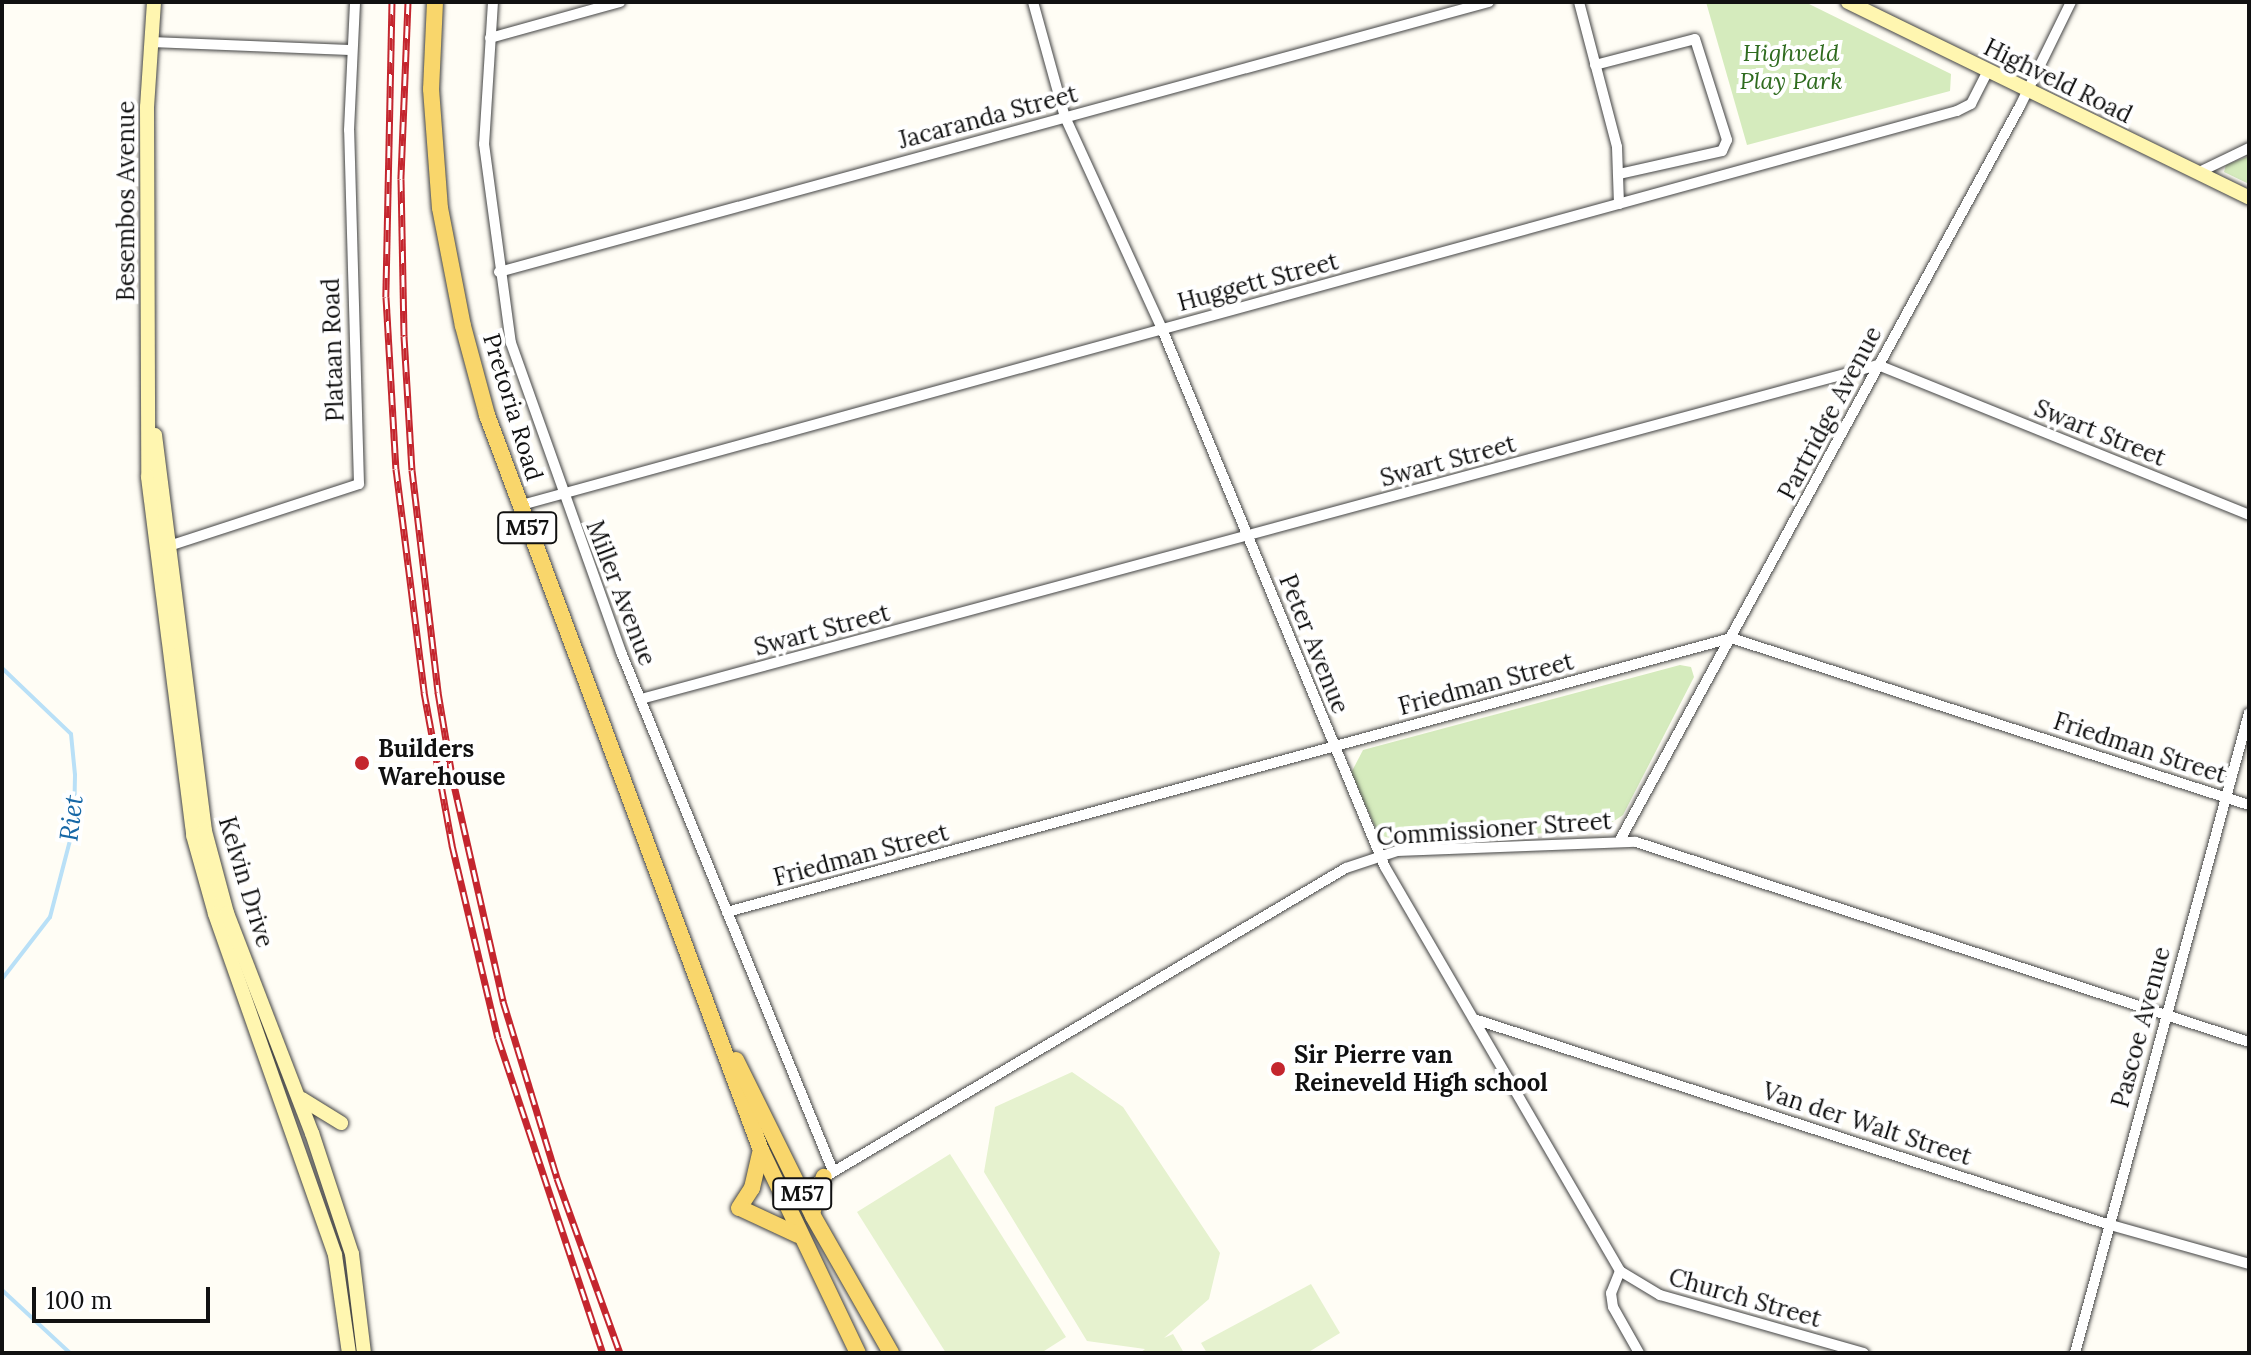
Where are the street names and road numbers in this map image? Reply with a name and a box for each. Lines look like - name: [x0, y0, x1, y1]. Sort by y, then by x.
- street label: Highveld Road: [1979, 33, 2137, 129]
- street label: Jacaranda Street: [895, 79, 1081, 155]
- street label: Besembos Avenue: [112, 101, 140, 301]
- street label: Huggett Street: [1175, 247, 1341, 317]
- street label: Plataan Road: [316, 278, 350, 422]
- street label: Partridge Avenue: [1772, 321, 1888, 505]
- street label: Pretoria Road: [477, 330, 549, 484]
- street label: Swart Street: [2030, 394, 2170, 472]
- street label: Swart Street: [1377, 429, 1519, 493]
- road number: M57: [497, 510, 557, 546]
- street label: Miller Avenue: [580, 516, 662, 670]
- street label: Peter Avenue: [1273, 570, 1355, 718]
- street label: Swart Street: [751, 598, 893, 662]
- street label: Friedman Street: [1395, 647, 1577, 721]
- street label: Friedman Street: [2050, 706, 2230, 790]
- street label: Commissioner Street: [1375, 806, 1613, 852]
- street label: Kelvin Drive: [212, 813, 280, 951]
- street label: Friedman Street: [770, 818, 952, 892]
- street label: Pascoe Avenue: [2106, 943, 2176, 1111]
- street label: Van der Walt Street: [1759, 1077, 1975, 1171]
- road number: M57: [772, 1176, 832, 1212]
- street label: Church Street: [1665, 1262, 1825, 1334]

